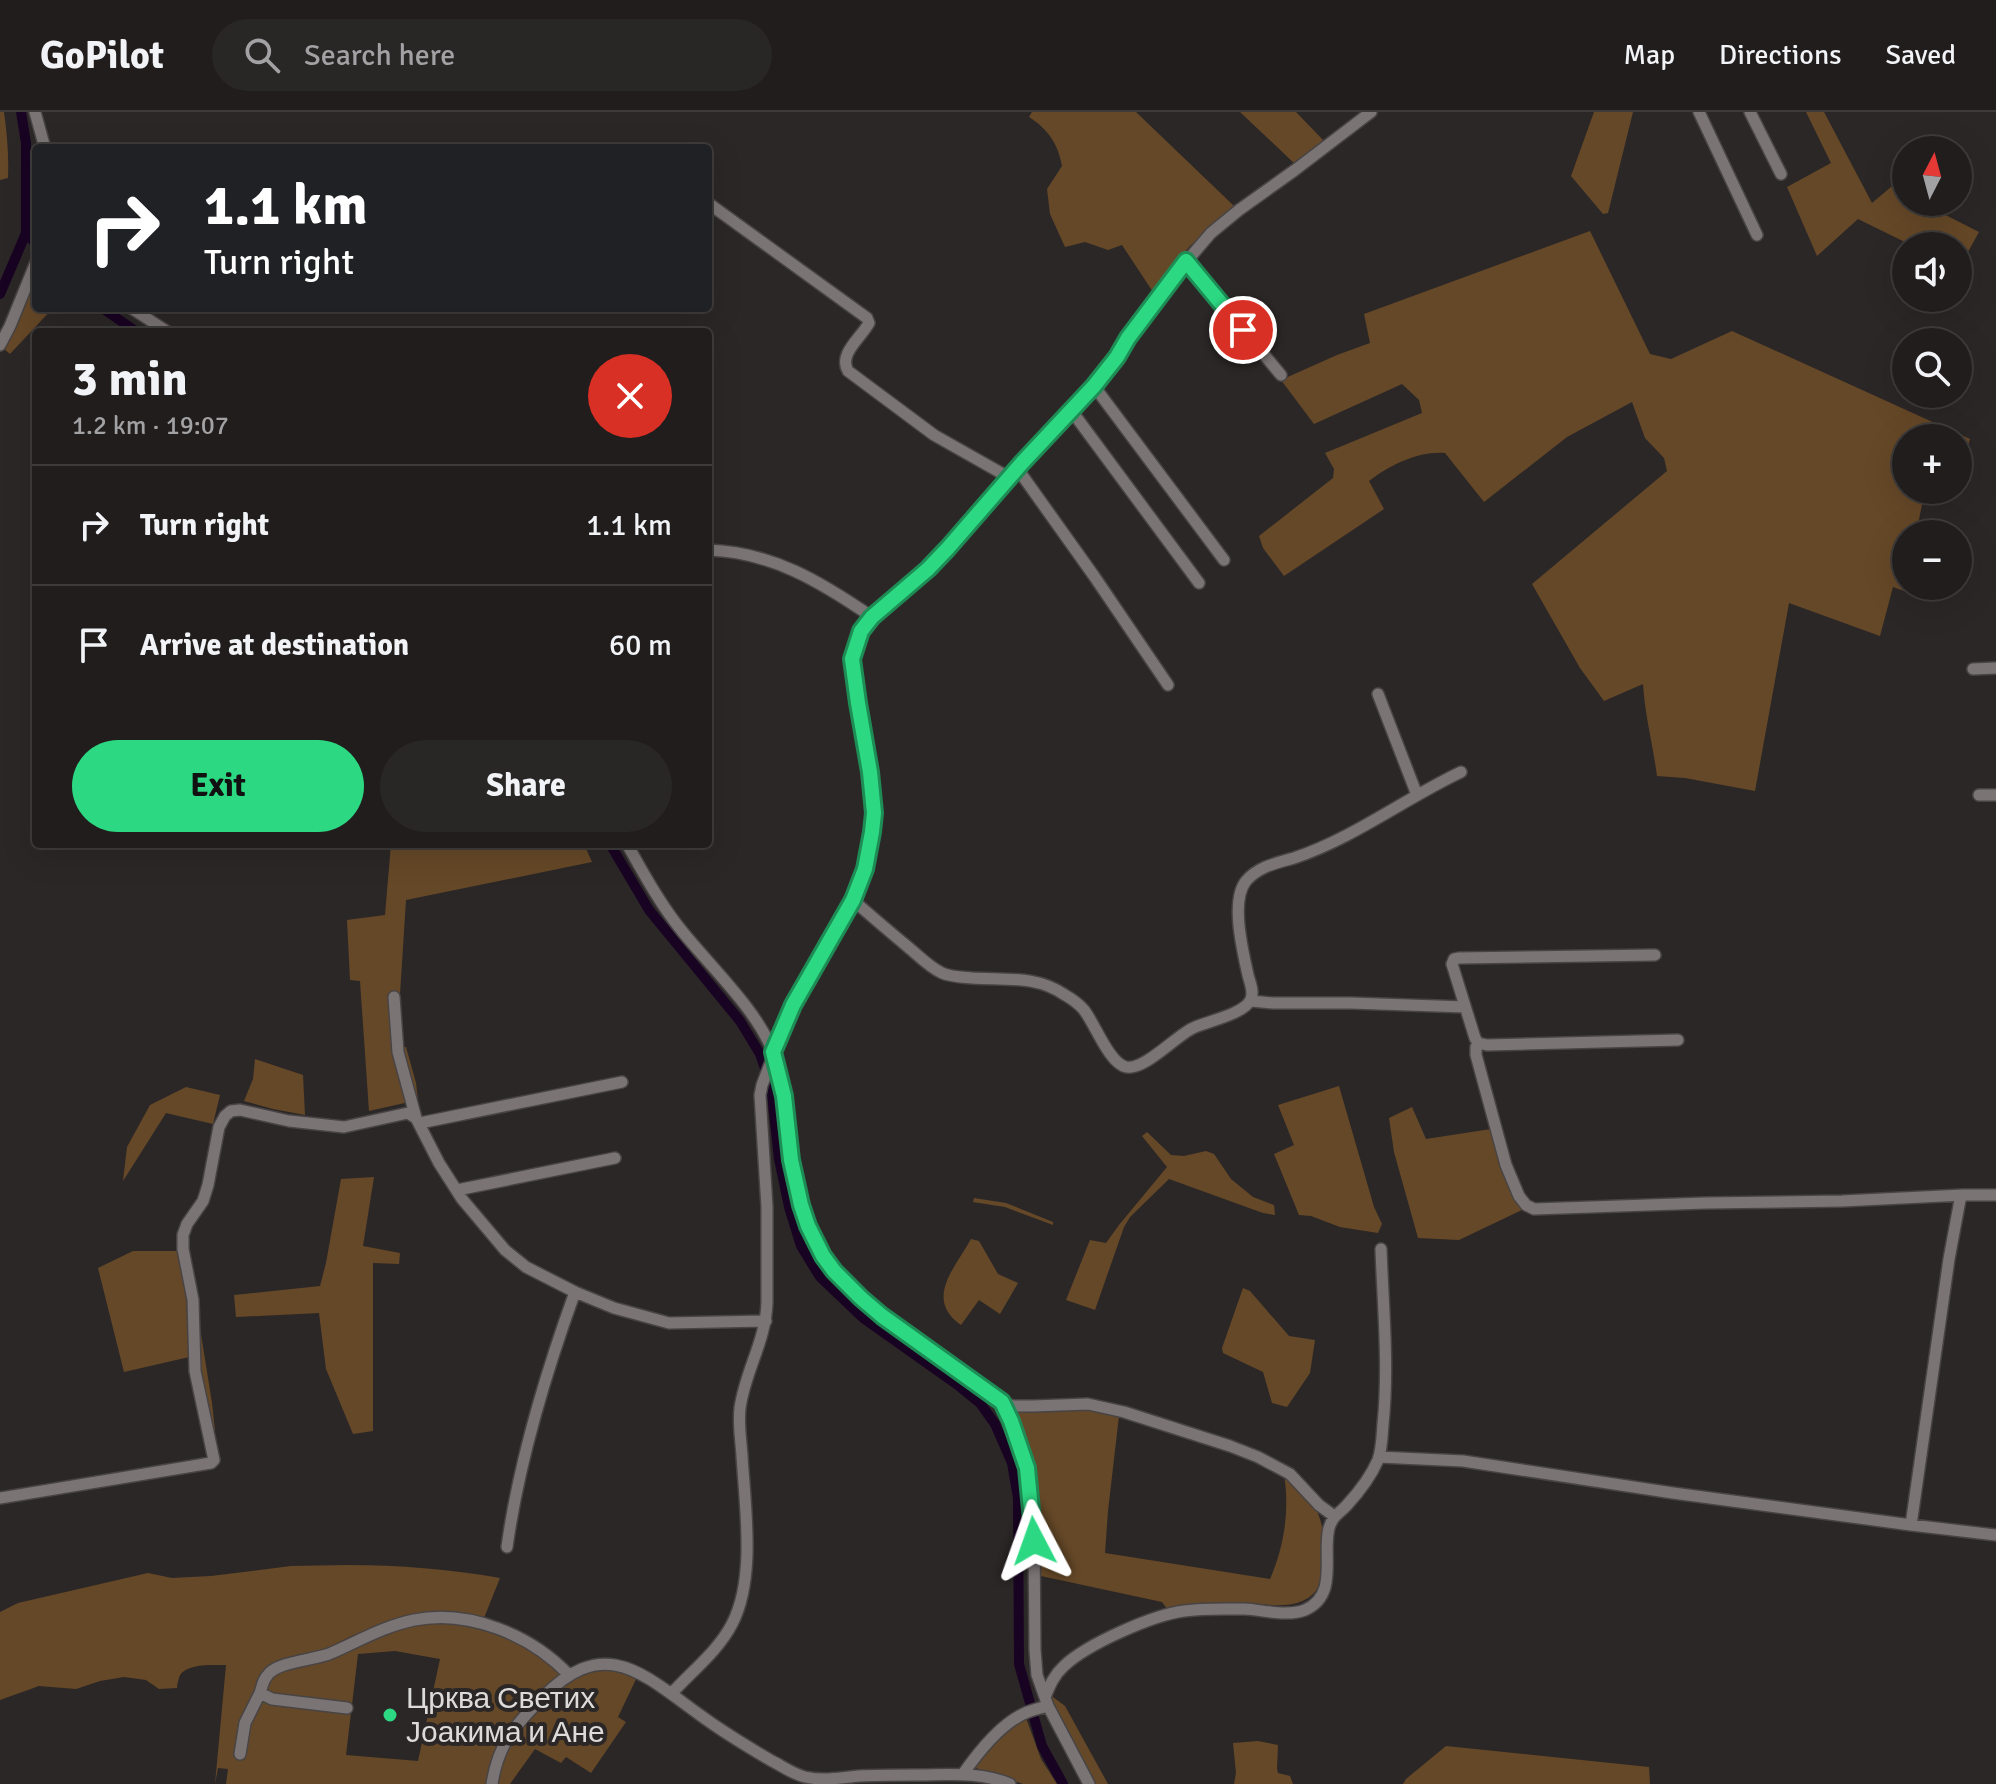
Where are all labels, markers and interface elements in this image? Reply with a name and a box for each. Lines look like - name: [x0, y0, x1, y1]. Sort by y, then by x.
- search box: [212, 19, 772, 91]
- text: GoPilot: [40, 32, 164, 79]
- icon: search: [240, 33, 284, 77]
- text: Search here: [304, 37, 455, 74]
- text: Map: [1623, 38, 1675, 72]
- text: Directions: [1719, 38, 1841, 72]
- text: Saved: [1885, 38, 1956, 72]
- north arrow: [1892, 136, 1972, 216]
- map controls: [1892, 136, 1972, 600]
- text: 1.1 km: [204, 171, 367, 240]
- icon: right: [72, 176, 176, 280]
- button: sound: [1892, 232, 1972, 312]
- text: Turn right: [204, 240, 354, 285]
- pin: [1209, 296, 1277, 364]
- icon: arrive: [1221, 308, 1265, 352]
- button: search: [1892, 328, 1972, 408]
- text: 3 min: [72, 350, 188, 409]
- button: close: [588, 354, 672, 438]
- text: 1.2 km · 19:07: [72, 410, 229, 442]
- button: +: [1892, 424, 1972, 504]
- icon: right: [72, 503, 116, 547]
- text: Turn right: [140, 507, 269, 544]
- text: 1.1 km: [586, 507, 672, 544]
- button: −: [1892, 520, 1972, 600]
- icon: arrive: [72, 623, 116, 667]
- text: Arrive at destination: [140, 627, 409, 664]
- text: 60 m: [609, 627, 672, 664]
- button: Exit: [72, 740, 364, 832]
- button: Share: [380, 740, 672, 832]
- position arrow: [992, 1499, 1076, 1583]
- place label: Црква Светих Јоакима и Ане: [406, 1680, 605, 1751]
- marker: Црква Светих Јоакима и Ане: [381, 1706, 399, 1724]

